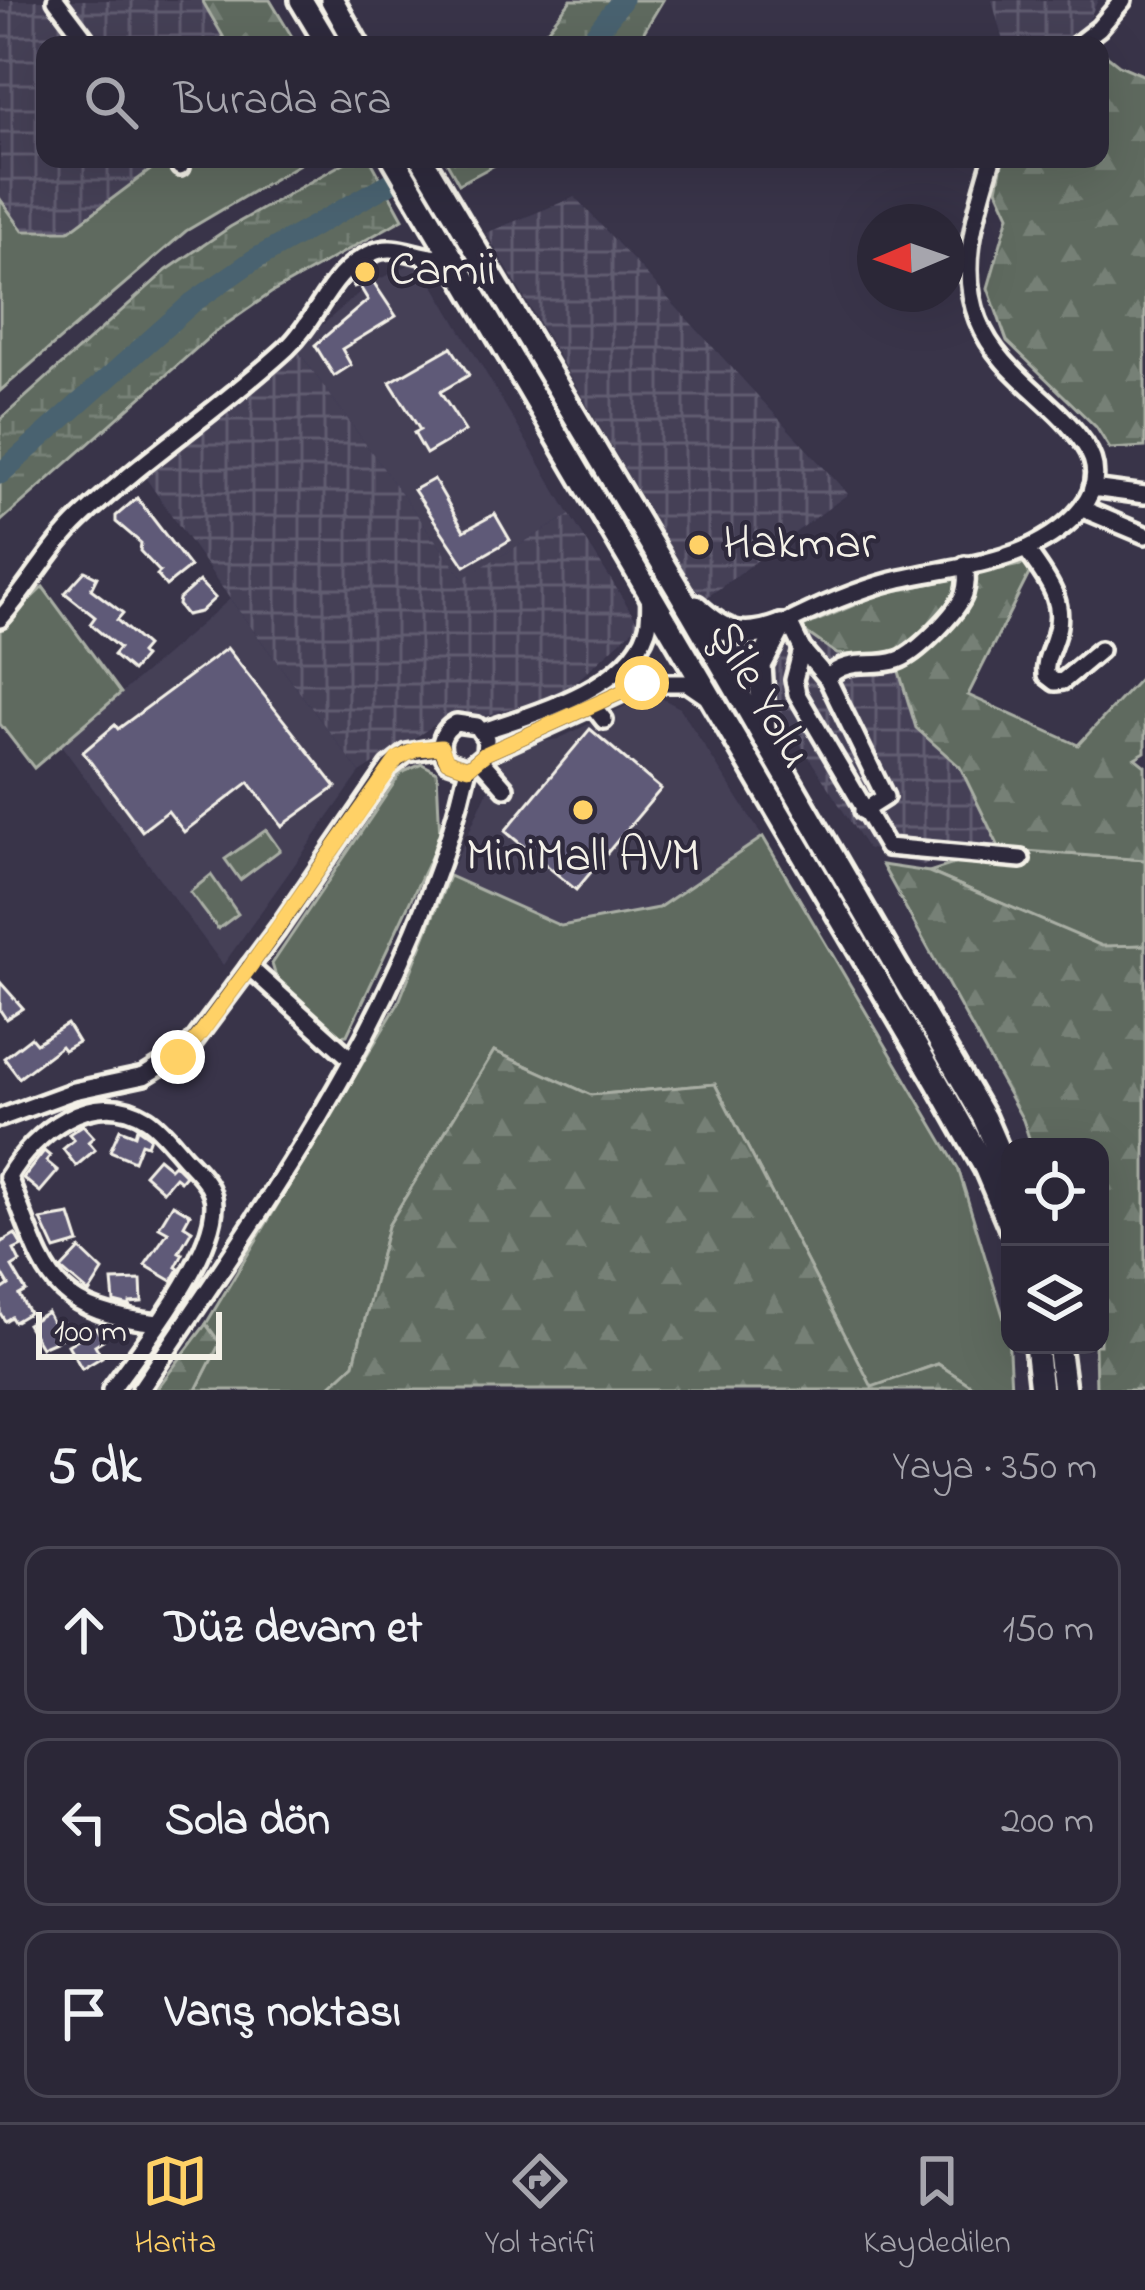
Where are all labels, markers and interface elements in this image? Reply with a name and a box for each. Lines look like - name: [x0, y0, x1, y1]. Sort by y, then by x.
- search box: [36, 36, 1109, 168]
- icon: search: [78, 69, 144, 135]
- text: Burada ara: [174, 69, 392, 135]
- north arrow: [857, 204, 965, 312]
- place label: Camii: [389, 237, 496, 307]
- marker: Camii: [352, 259, 378, 285]
- place label: Hakmar: [723, 510, 876, 580]
- marker: Hakmar: [686, 532, 712, 558]
- street label: Şile Yolu: [689, 608, 829, 782]
- route start: [615, 656, 669, 710]
- marker: MiniMall AVM: [570, 797, 596, 823]
- place label: MiniMall AVM: [466, 823, 700, 893]
- route end: [151, 1030, 205, 1084]
- map controls: [1001, 1138, 1109, 1354]
- button: locate: [1001, 1138, 1109, 1246]
- button: layers: [1001, 1246, 1109, 1354]
- scale bar: [36, 1306, 222, 1359]
- text: 100 m: [54, 1309, 127, 1357]
- text: 5 dk: [48, 1431, 141, 1506]
- text: Yaya · 350 m: [892, 1440, 1097, 1497]
- icon: ahead: [51, 1597, 117, 1663]
- text: Düz devam et: [165, 1597, 422, 1663]
- text: 150 m: [1002, 1602, 1094, 1659]
- icon: left: [51, 1789, 117, 1855]
- text: Sola dön: [165, 1789, 330, 1855]
- text: 200 m: [1001, 1794, 1094, 1851]
- icon: arrive: [51, 1981, 117, 2047]
- text: Varış noktası: [165, 1981, 401, 2047]
- tab: Harita: [134, 2148, 216, 2268]
- tab: Yol tarifi: [485, 2148, 595, 2268]
- tab: Kaydedilen: [863, 2148, 1011, 2268]

